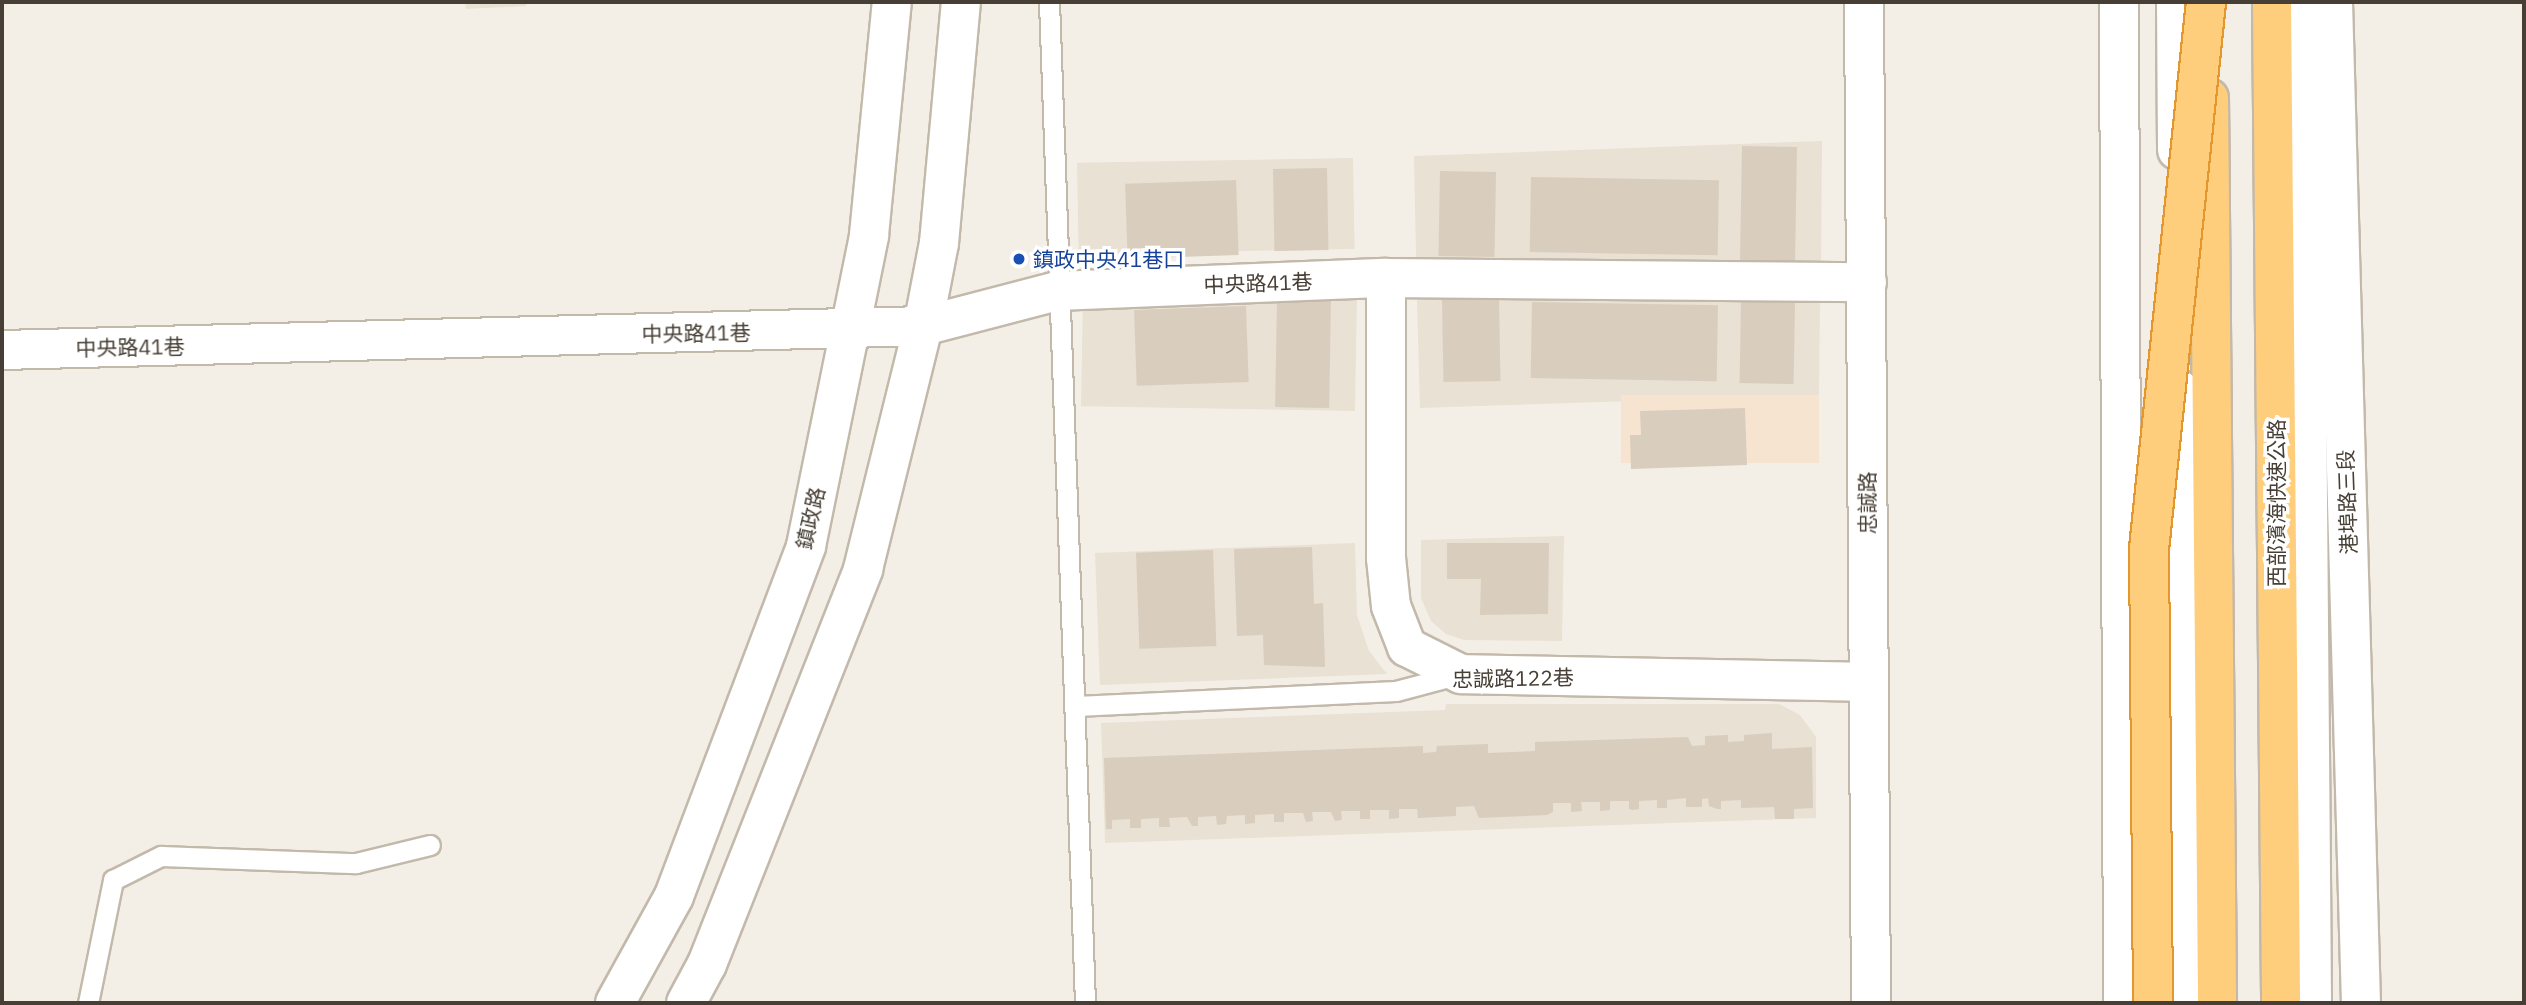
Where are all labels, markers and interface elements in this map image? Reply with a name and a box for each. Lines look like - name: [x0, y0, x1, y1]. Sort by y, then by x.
- place label: 鎮政中央41巷口: [1033, 246, 1184, 272]
- marker: 鎮政中央41巷口: [1011, 251, 1027, 267]
- street label: 中央路41巷: [1203, 269, 1313, 297]
- street label: 中央路41巷: [641, 319, 751, 347]
- street label: 中央路41巷: [75, 333, 185, 361]
- street label: 西部濱海快速公路: [2263, 419, 2289, 587]
- street label: 港埠路三段: [2333, 449, 2361, 555]
- street label: 忠誠路: [1854, 472, 1880, 534]
- street label: 鎮政路: [791, 484, 829, 552]
- street label: 忠誠路122巷: [1452, 664, 1574, 692]

